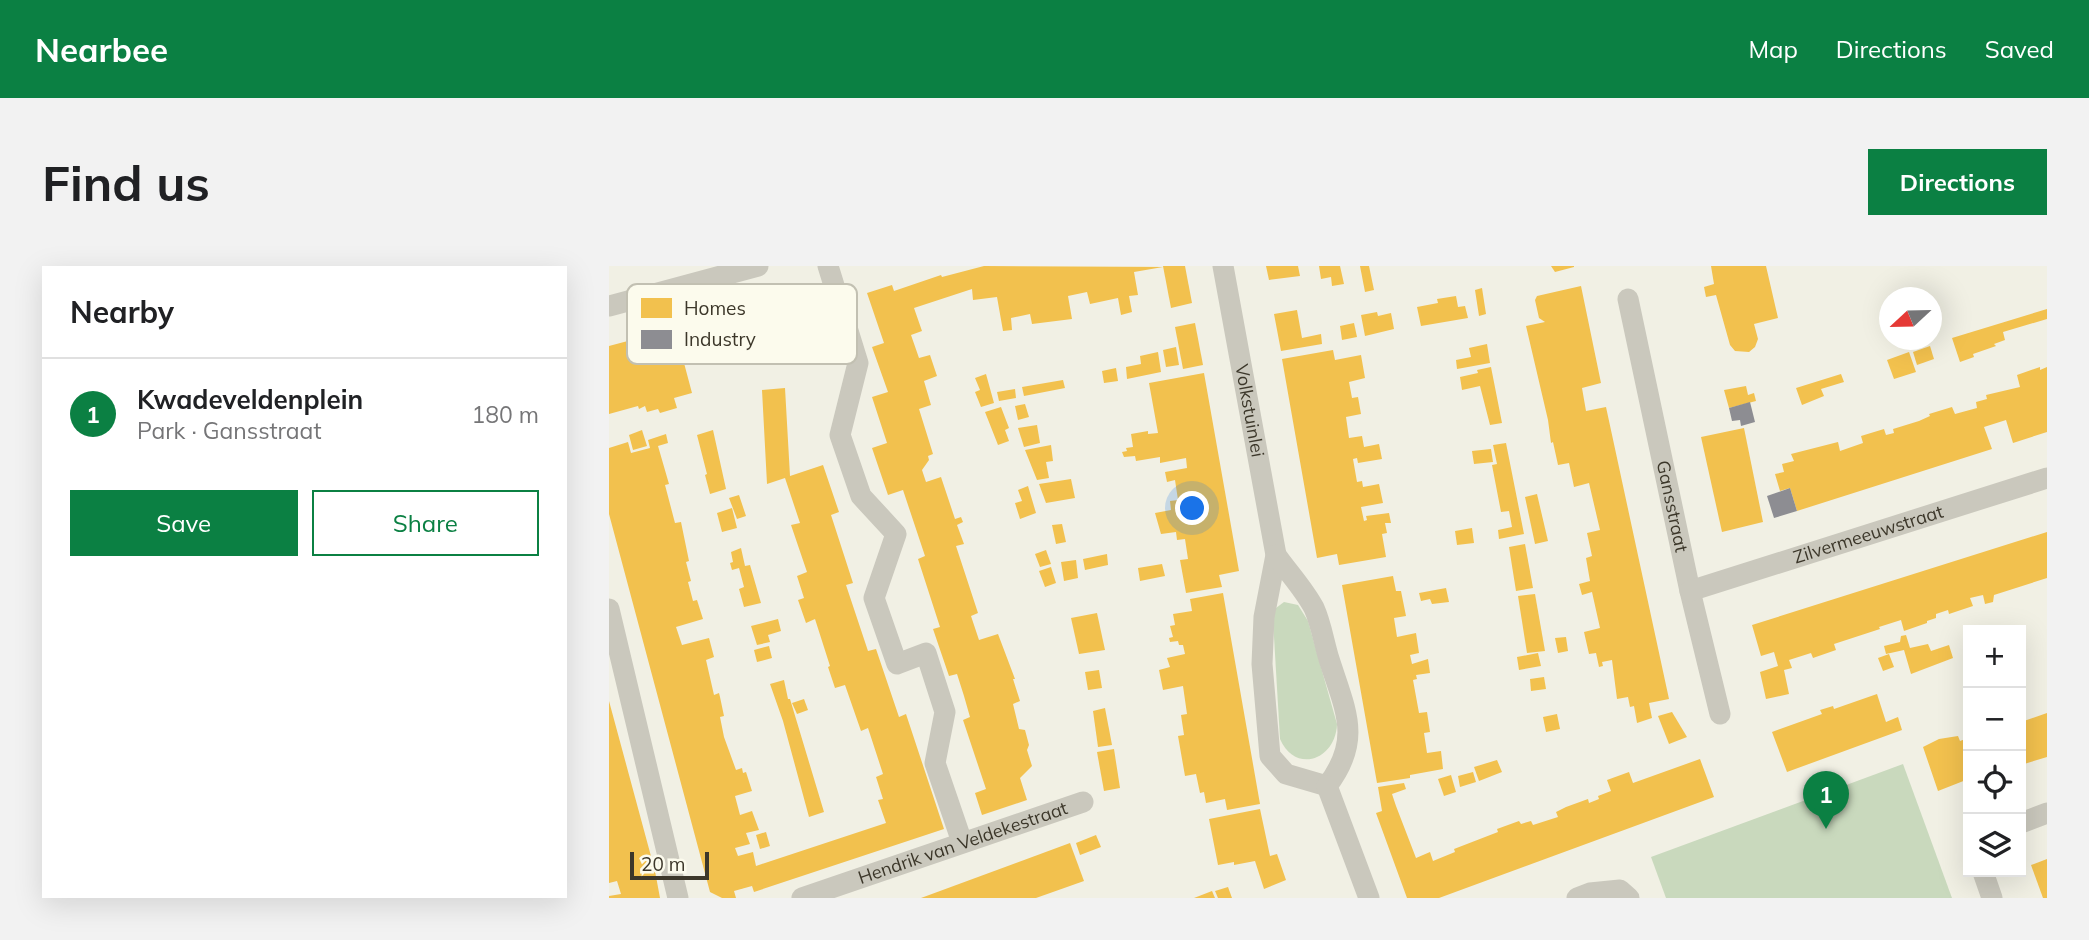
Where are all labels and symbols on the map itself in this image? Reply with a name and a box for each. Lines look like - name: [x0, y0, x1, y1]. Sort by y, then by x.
- legend: [627, 284, 857, 364]
- north arrow: [1879, 287, 1942, 350]
- text: Homes: [684, 296, 746, 320]
- text: Industry: [684, 327, 756, 351]
- street label: Volkstuinlei: [1230, 362, 1270, 459]
- street label: Gansstraat: [1652, 458, 1693, 554]
- your location: [1175, 491, 1209, 525]
- street label: Zilvermeeuwstraat: [1790, 500, 1946, 569]
- pin: 1: [1803, 771, 1849, 829]
- street label: Hendrik van Veldekestraat: [855, 796, 1070, 889]
- scale bar: [630, 849, 709, 881]

